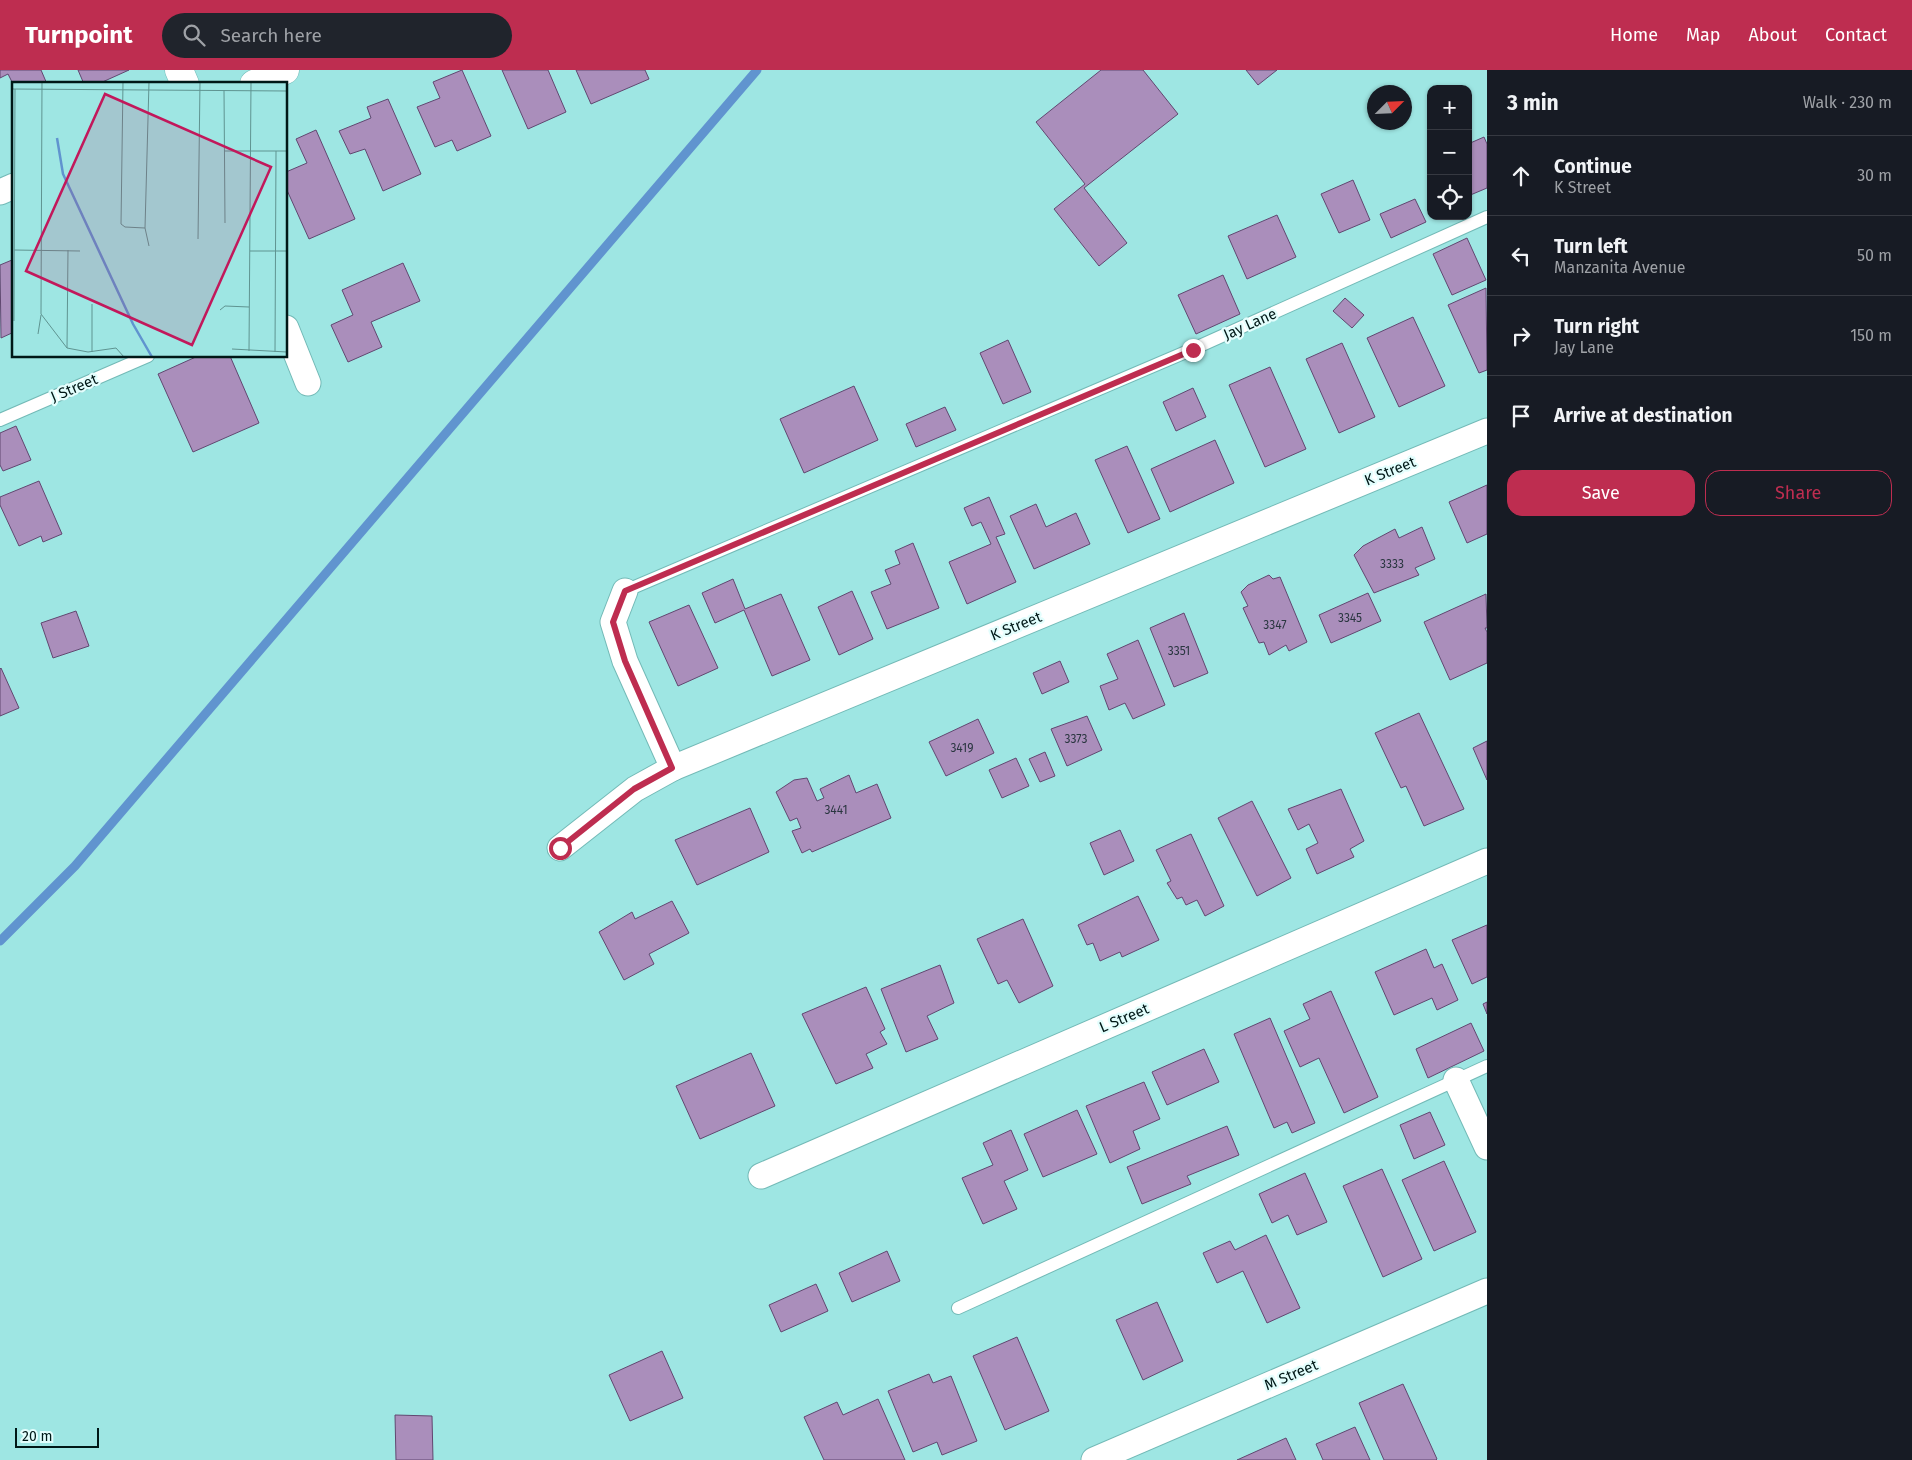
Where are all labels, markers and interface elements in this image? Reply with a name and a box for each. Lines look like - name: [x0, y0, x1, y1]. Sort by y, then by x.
- search box: [162, 13, 512, 58]
- text: Turnpoint: [25, 21, 132, 49]
- icon: search: [180, 21, 208, 49]
- text: Search here: [220, 24, 322, 47]
- text: Home: [1610, 24, 1658, 46]
- text: Map: [1686, 24, 1720, 46]
- text: About: [1748, 24, 1797, 46]
- text: Contact: [1825, 24, 1887, 46]
- inset map: [12, 82, 288, 358]
- north arrow: [1367, 85, 1412, 130]
- map controls: [1427, 85, 1472, 220]
- button: +: [1427, 85, 1472, 130]
- text: 3 min: [1507, 90, 1559, 116]
- text: Walk · 230 m: [1803, 93, 1892, 112]
- button: −: [1427, 130, 1472, 175]
- text: Continue: [1554, 155, 1632, 178]
- icon: ahead: [1507, 162, 1535, 190]
- text: 30 m: [1857, 166, 1892, 185]
- button: locate: [1427, 175, 1472, 220]
- text: K Street: [1554, 178, 1611, 197]
- text: Turn left: [1554, 235, 1628, 258]
- icon: left: [1507, 242, 1535, 270]
- text: 50 m: [1857, 246, 1892, 265]
- text: Manzanita Avenue: [1554, 258, 1686, 277]
- street label: Jay Lane: [1221, 304, 1279, 344]
- text: Turn right: [1554, 315, 1639, 338]
- icon: right: [1507, 322, 1535, 350]
- text: 150 m: [1850, 326, 1892, 345]
- text: Jay Lane: [1554, 338, 1614, 357]
- route end: [1182, 339, 1205, 362]
- street label: J Street: [48, 370, 101, 406]
- icon: arrive: [1507, 402, 1535, 430]
- text: Arrive at destination: [1554, 404, 1733, 427]
- street label: K Street: [1362, 452, 1419, 489]
- button: Save: [1507, 470, 1695, 516]
- button: Share: [1705, 470, 1892, 516]
- house number: 3333: [1380, 557, 1404, 571]
- street label: K Street: [988, 607, 1045, 644]
- house number: 3345: [1338, 611, 1362, 625]
- house number: 3347: [1263, 618, 1287, 632]
- house number: 3351: [1168, 644, 1190, 658]
- house number: 3373: [1064, 732, 1088, 746]
- house number: 3419: [950, 741, 974, 755]
- house number: 3441: [824, 803, 848, 817]
- route start: [549, 837, 572, 860]
- street label: L Street: [1096, 999, 1152, 1036]
- street label: M Street: [1262, 1355, 1321, 1394]
- scale bar: [15, 1425, 99, 1448]
- text: 20 m: [22, 1428, 52, 1445]

